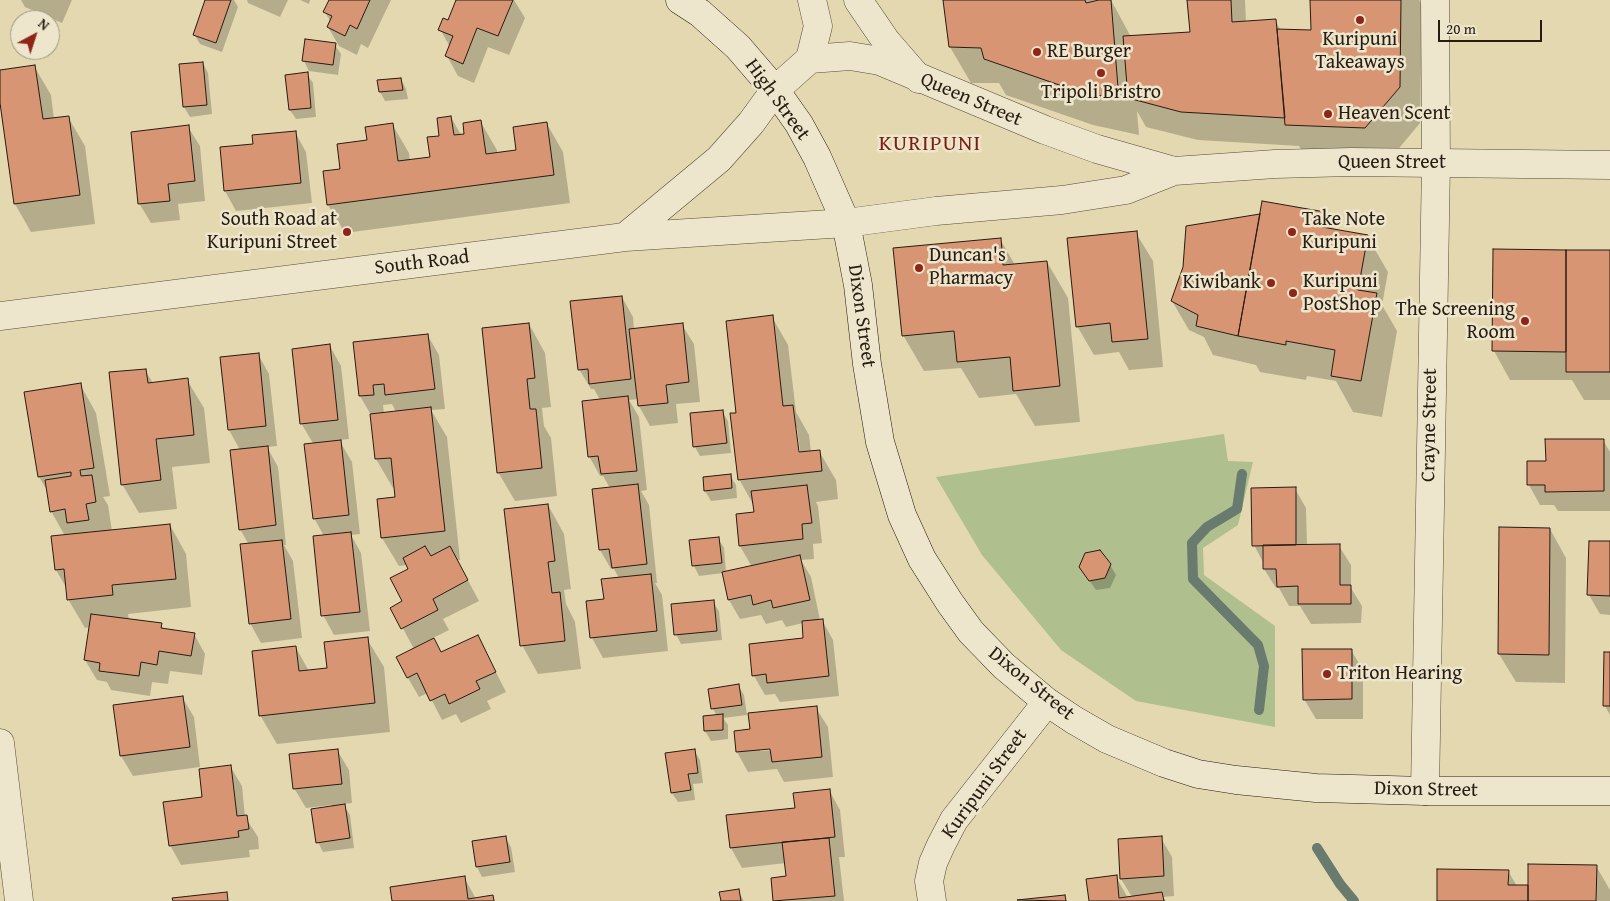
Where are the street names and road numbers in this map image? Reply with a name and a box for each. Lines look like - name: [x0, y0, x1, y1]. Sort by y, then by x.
- street label: High Street: [739, 54, 815, 146]
- street label: Queen Street: [917, 68, 1025, 132]
- street label: Queen Street: [1338, 151, 1446, 175]
- street label: South Road: [373, 245, 471, 281]
- street label: Dixon Street: [842, 263, 880, 369]
- street label: Crayne Street: [1417, 368, 1443, 482]
- street label: Dixon Street: [983, 642, 1079, 726]
- street label: Kuripuni Street: [937, 724, 1033, 844]
- street label: Dixon Street: [1374, 777, 1478, 803]

